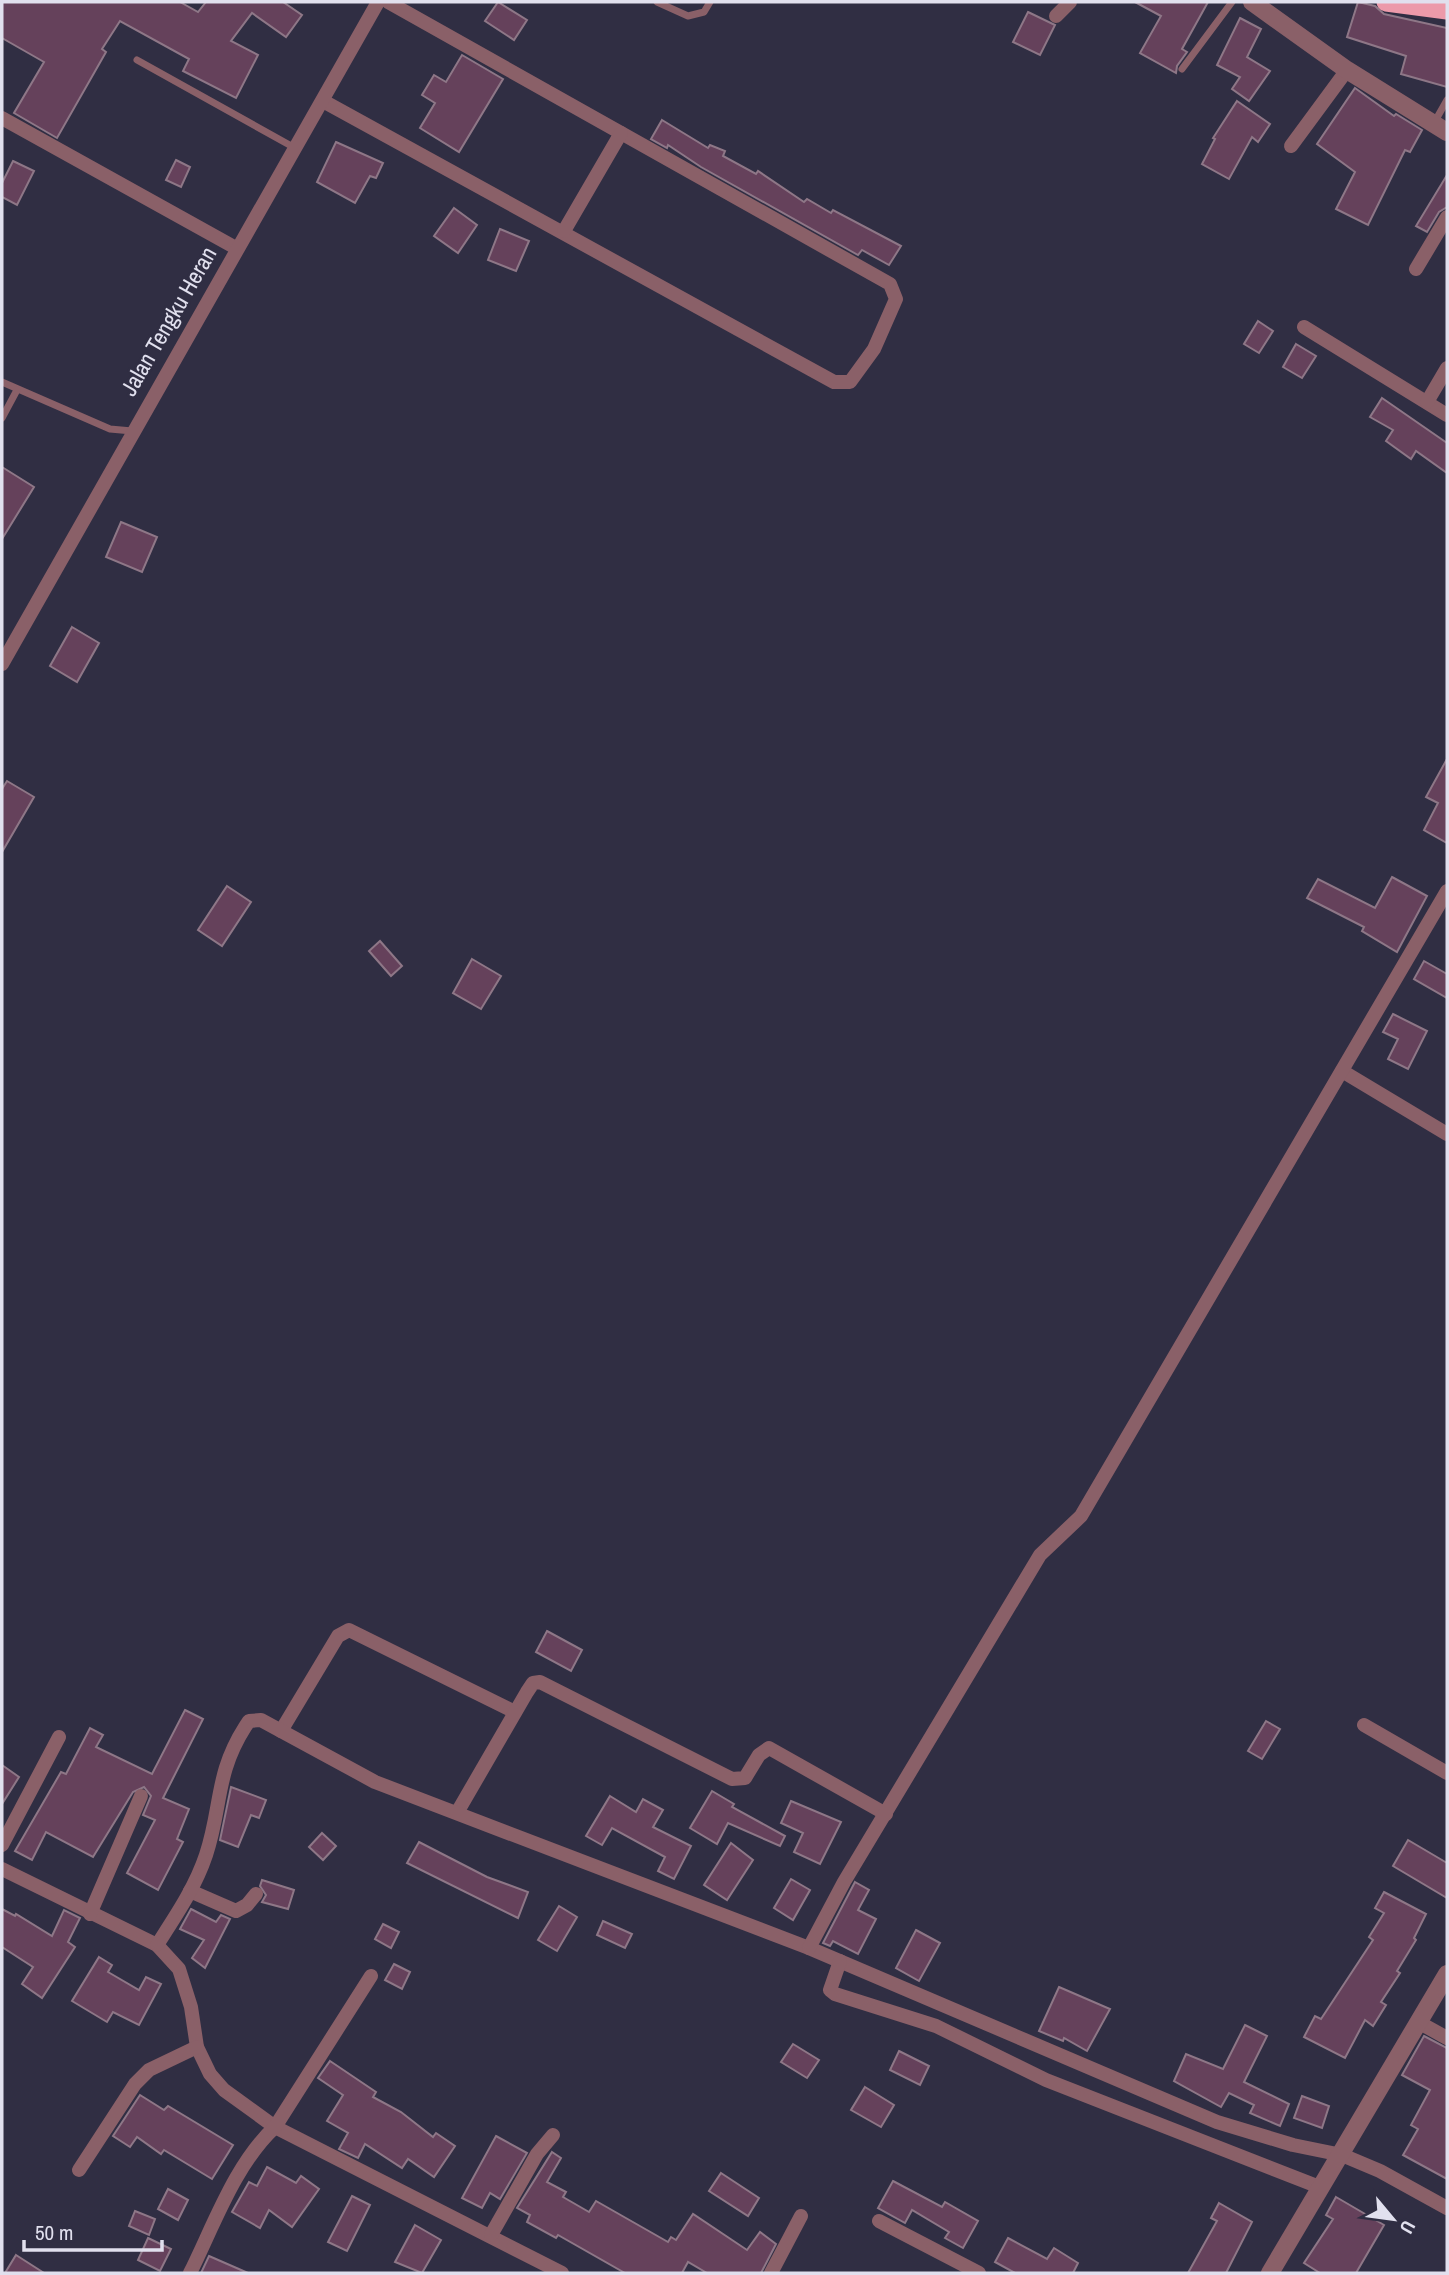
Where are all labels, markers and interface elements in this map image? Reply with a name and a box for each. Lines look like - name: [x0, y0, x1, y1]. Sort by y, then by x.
- street label: Jalan Tengku Heran: [113, 241, 223, 401]
- north arrow: [1358, 2184, 1428, 2254]
- scale bar: [24, 2208, 163, 2252]
- text: U: [1394, 2216, 1422, 2238]
- text: 50 m: [35, 2218, 73, 2247]

